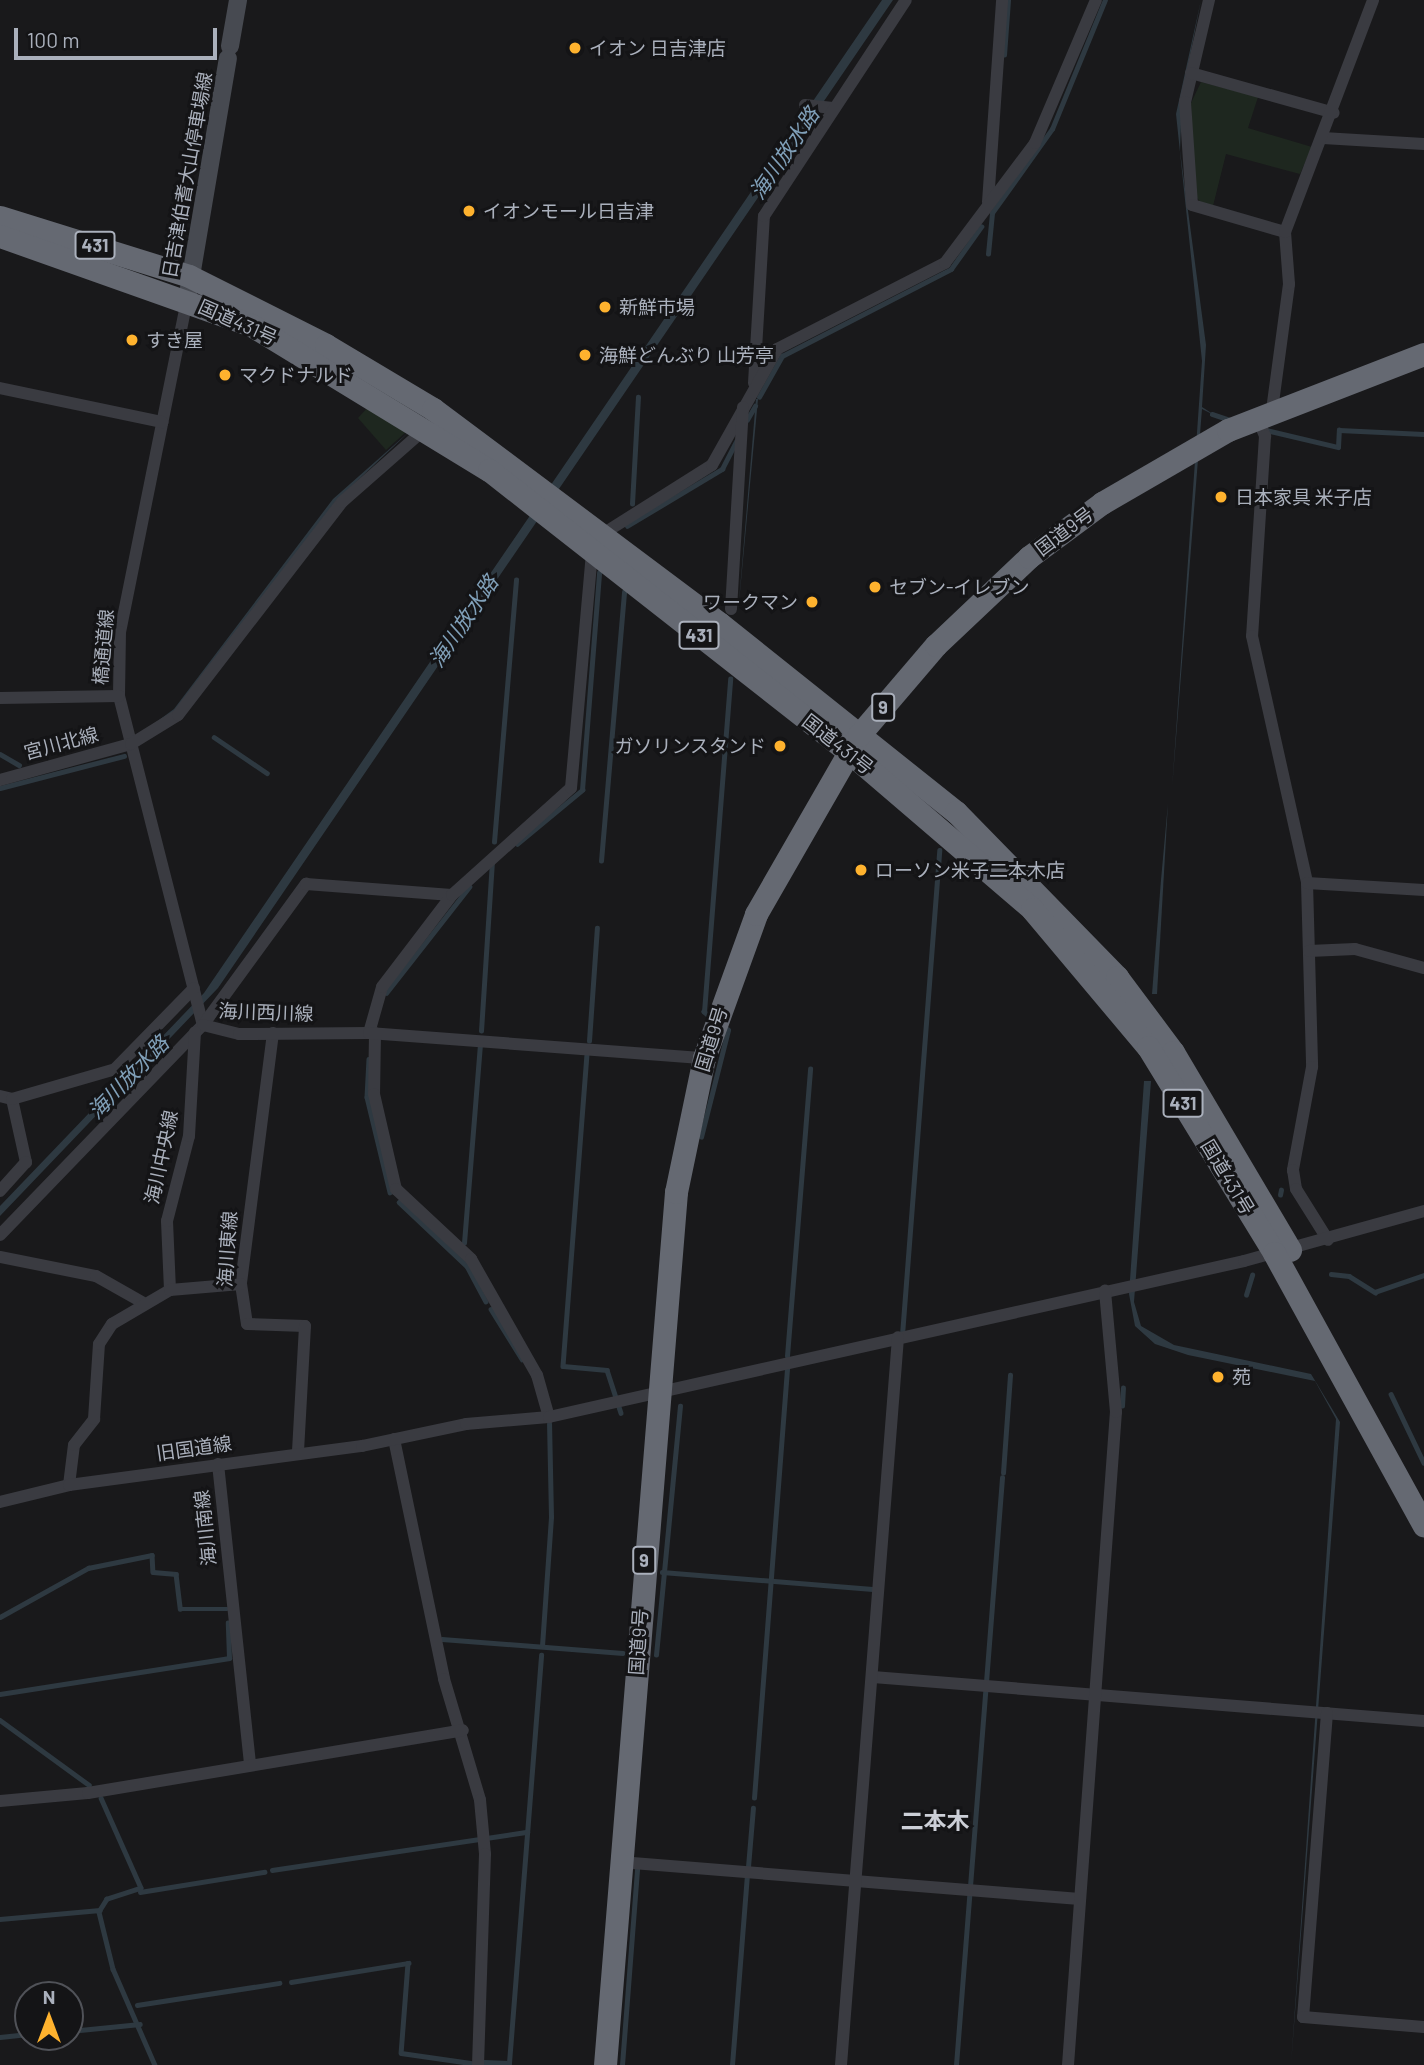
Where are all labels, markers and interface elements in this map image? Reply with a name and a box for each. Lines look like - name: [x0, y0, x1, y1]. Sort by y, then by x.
- scale bar: [18, 14, 220, 58]
- text: 100 m: [27, 27, 80, 52]
- place label: イオン 日吉津店: [589, 37, 726, 59]
- marker: イオン 日吉津店: [567, 40, 583, 56]
- street label: 日吉津伯耆大山停車場線: [158, 70, 216, 280]
- water label: 海川放水路: [744, 102, 824, 204]
- place label: イオンモール日吉津: [483, 200, 654, 222]
- marker: イオンモール日吉津: [461, 203, 477, 219]
- road number: 431: [74, 230, 116, 260]
- street label: 国道431号: [195, 295, 281, 349]
- place label: 新鮮市場: [619, 296, 695, 318]
- marker: 新鮮市場: [597, 299, 613, 315]
- place label: すき屋: [146, 329, 203, 351]
- marker: すき屋: [124, 332, 140, 348]
- place label: 海鮮どんぶり 山芳亭: [599, 344, 774, 366]
- marker: 海鮮どんぶり 山芳亭: [577, 347, 593, 363]
- place label: マクドナルド: [239, 364, 353, 386]
- marker: マクドナルド: [217, 367, 233, 383]
- place label: 日本家具 米子店: [1235, 486, 1372, 508]
- marker: 日本家具 米子店: [1213, 489, 1229, 505]
- street label: 国道9号: [1030, 502, 1098, 560]
- water label: 海川放水路: [423, 570, 503, 672]
- place label: セブン-イレブン: [889, 576, 1029, 598]
- marker: セブン-イレブン: [867, 579, 883, 595]
- place label: ワークマン: [703, 591, 798, 613]
- marker: ワークマン: [804, 594, 820, 610]
- street label: 橋通道線: [88, 608, 118, 686]
- road number: 431: [678, 620, 720, 650]
- road number: 9: [871, 692, 895, 722]
- street label: 国道431号: [798, 709, 878, 779]
- street label: 宮川北線: [21, 722, 101, 764]
- place label: ガソリンスタンド: [614, 735, 766, 757]
- marker: ガソリンスタンド: [772, 738, 788, 754]
- place label: ローソン米子二本木店: [875, 859, 1065, 881]
- marker: ローソン米子二本木店: [853, 862, 869, 878]
- street label: 海川西川線: [218, 999, 314, 1025]
- street label: 国道9号: [690, 1004, 732, 1074]
- water label: 海川放水路: [82, 1030, 174, 1124]
- road number: 431: [1162, 1088, 1204, 1118]
- street label: 海川中央線: [140, 1108, 182, 1206]
- street label: 国道431号: [1197, 1135, 1259, 1219]
- street label: 海川東線: [213, 1210, 241, 1288]
- place label: 苑: [1232, 1366, 1251, 1388]
- marker: 苑: [1210, 1369, 1226, 1385]
- street label: 旧国道線: [155, 1431, 233, 1465]
- street label: 海川南線: [190, 1489, 220, 1567]
- road number: 9: [632, 1546, 656, 1574]
- street label: 国道9号: [624, 1608, 652, 1676]
- district label: 二本木: [901, 1806, 969, 1834]
- north arrow: [14, 1981, 84, 2051]
- text: N: [43, 1985, 55, 2008]

